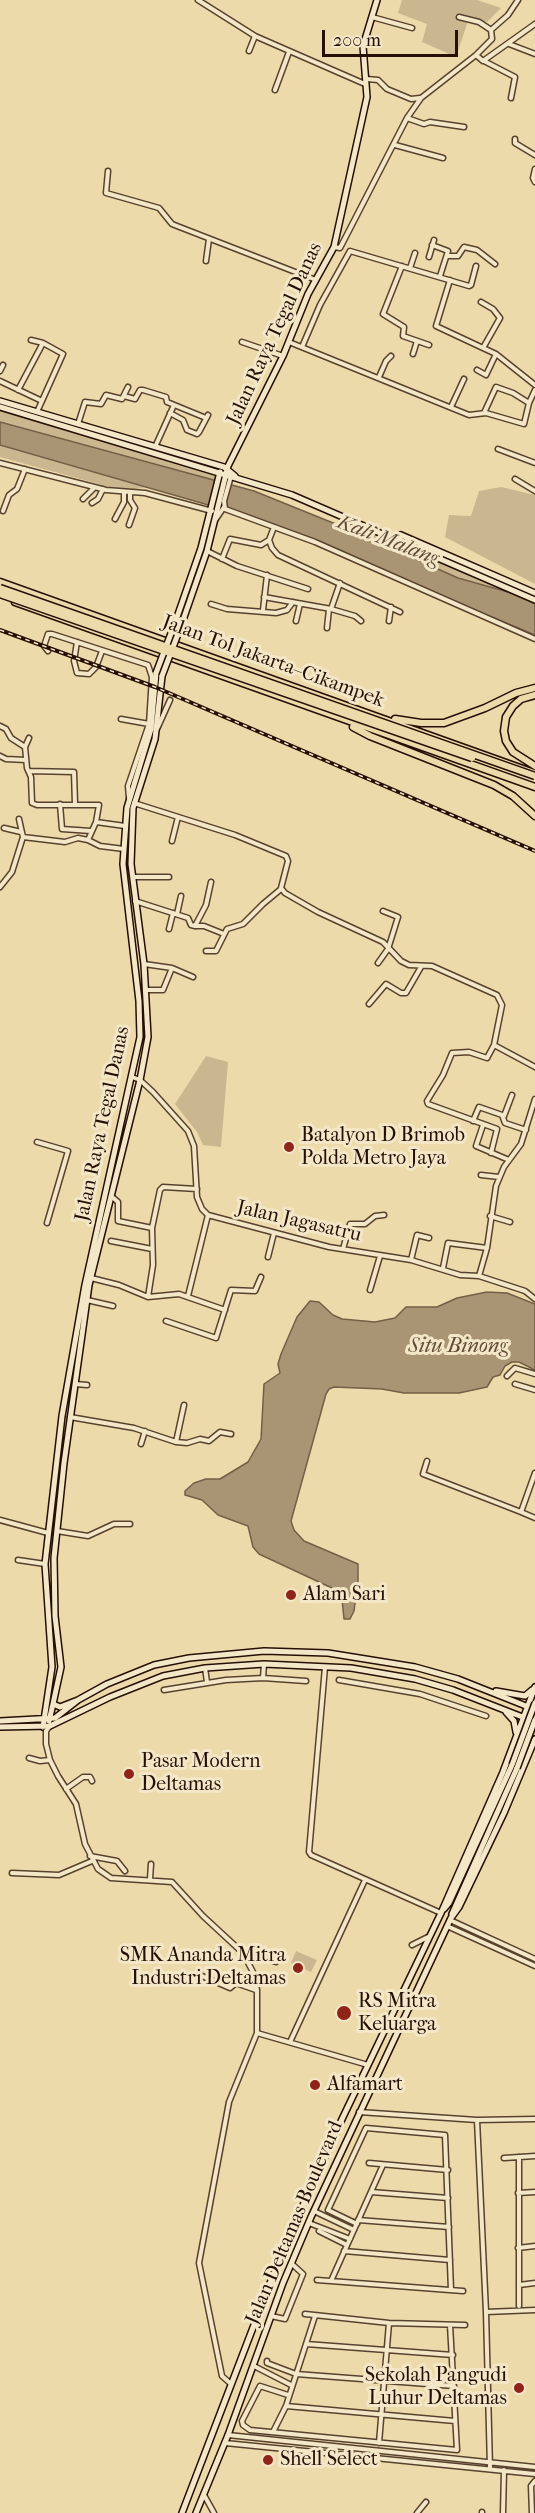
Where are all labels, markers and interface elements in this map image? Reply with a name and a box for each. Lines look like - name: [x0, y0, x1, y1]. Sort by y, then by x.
- scale bar: [325, 18, 462, 56]
- text: 200 m: [333, 30, 381, 51]
- street label: Jalan Raya Tegal Danas: [222, 239, 328, 429]
- water label: Kali Malang: [333, 510, 443, 572]
- street label: Jalan Tol Jakarta–Cikampek: [159, 611, 387, 713]
- street label: Jalan Raya Tegal Danas: [71, 1024, 135, 1224]
- place label: Batalyon D Brimob Polda Metro Jaya: [301, 1124, 465, 1171]
- marker: Batalyon D Brimob Polda Metro Jaya: [282, 1140, 296, 1154]
- street label: Jalan Jagasatru: [234, 1196, 364, 1248]
- water label: Situ Binong: [408, 1334, 508, 1360]
- place label: Alam Sari: [303, 1583, 386, 1607]
- marker: Alam Sari: [284, 1588, 298, 1602]
- place label: Pasar Modern Deltamas: [141, 1750, 261, 1797]
- marker: Pasar Modern Deltamas: [122, 1767, 136, 1781]
- place label: SMK Ananda Mitra Industri Deltamas: [120, 1944, 286, 1991]
- marker: SMK Ananda Mitra Industri Deltamas: [291, 1961, 305, 1975]
- place label: RS Mitra Keluarga: [358, 1990, 436, 2037]
- marker: RS Mitra Keluarga: [335, 2004, 353, 2022]
- place label: Alfamart: [327, 2073, 403, 2097]
- marker: Alfamart: [308, 2078, 322, 2092]
- street label: Jalan Deltamas Boulevard: [241, 2118, 349, 2328]
- place label: Sekolah Pangudi Luhur Deltamas: [365, 2364, 507, 2411]
- marker: Sekolah Pangudi Luhur Deltamas: [512, 2381, 526, 2395]
- place label: Shell Select: [280, 2448, 378, 2472]
- marker: Shell Select: [261, 2453, 275, 2467]

